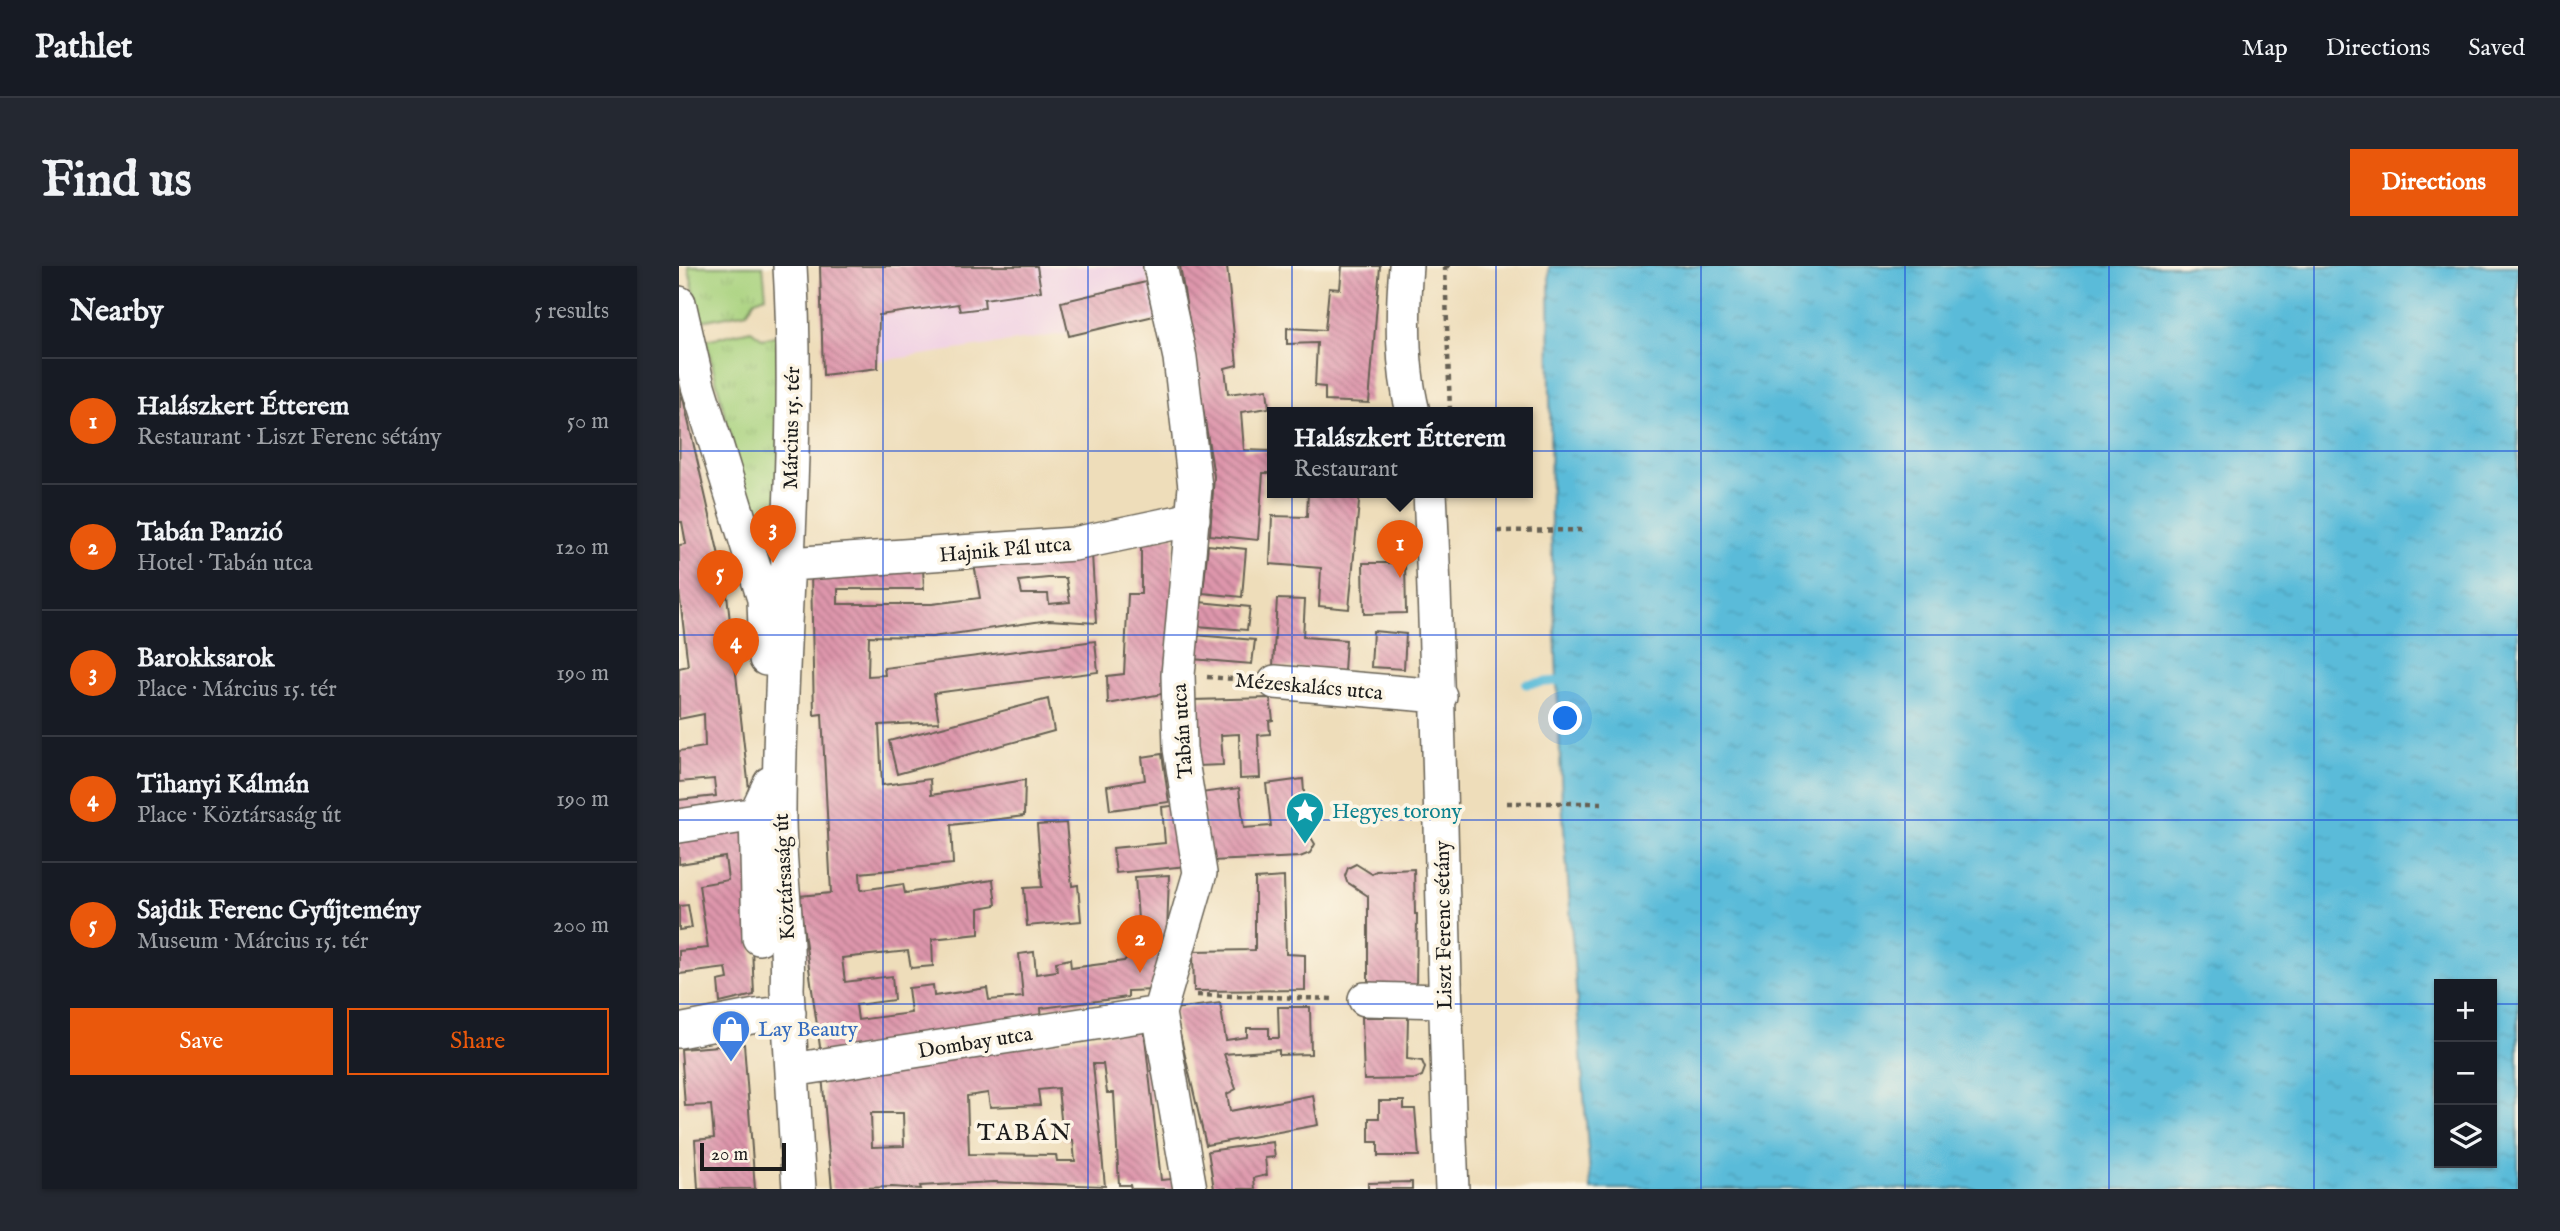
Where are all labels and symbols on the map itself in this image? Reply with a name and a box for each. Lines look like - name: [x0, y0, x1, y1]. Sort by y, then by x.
- street label: Március 15. tér: [778, 366, 807, 490]
- pin: 3: [750, 505, 796, 563]
- pin: 1: [1377, 520, 1423, 578]
- street label: Hajnik Pál utca: [938, 531, 1073, 570]
- pin: 5: [697, 550, 743, 608]
- pin: 4: [713, 618, 759, 676]
- street label: Mézeskalács utca: [1234, 668, 1385, 707]
- street label: Tabán utca: [1167, 682, 1200, 779]
- your location: [1548, 701, 1582, 735]
- place icon: Hegyes torony: [1284, 790, 1326, 845]
- place label: Hegyes torony: [1332, 799, 1463, 826]
- street label: Köztársaság út: [769, 813, 802, 941]
- street label: Liszt Ferenc sétány: [1430, 840, 1459, 1010]
- pin: 2: [1117, 915, 1163, 973]
- shop icon: Lay Beauty: [710, 1008, 752, 1063]
- place label: Lay Beauty: [758, 1017, 858, 1044]
- street label: Dombay utca: [916, 1021, 1035, 1066]
- district label: TABÁN: [977, 1118, 1073, 1149]
- scale bar: [700, 1140, 786, 1172]

